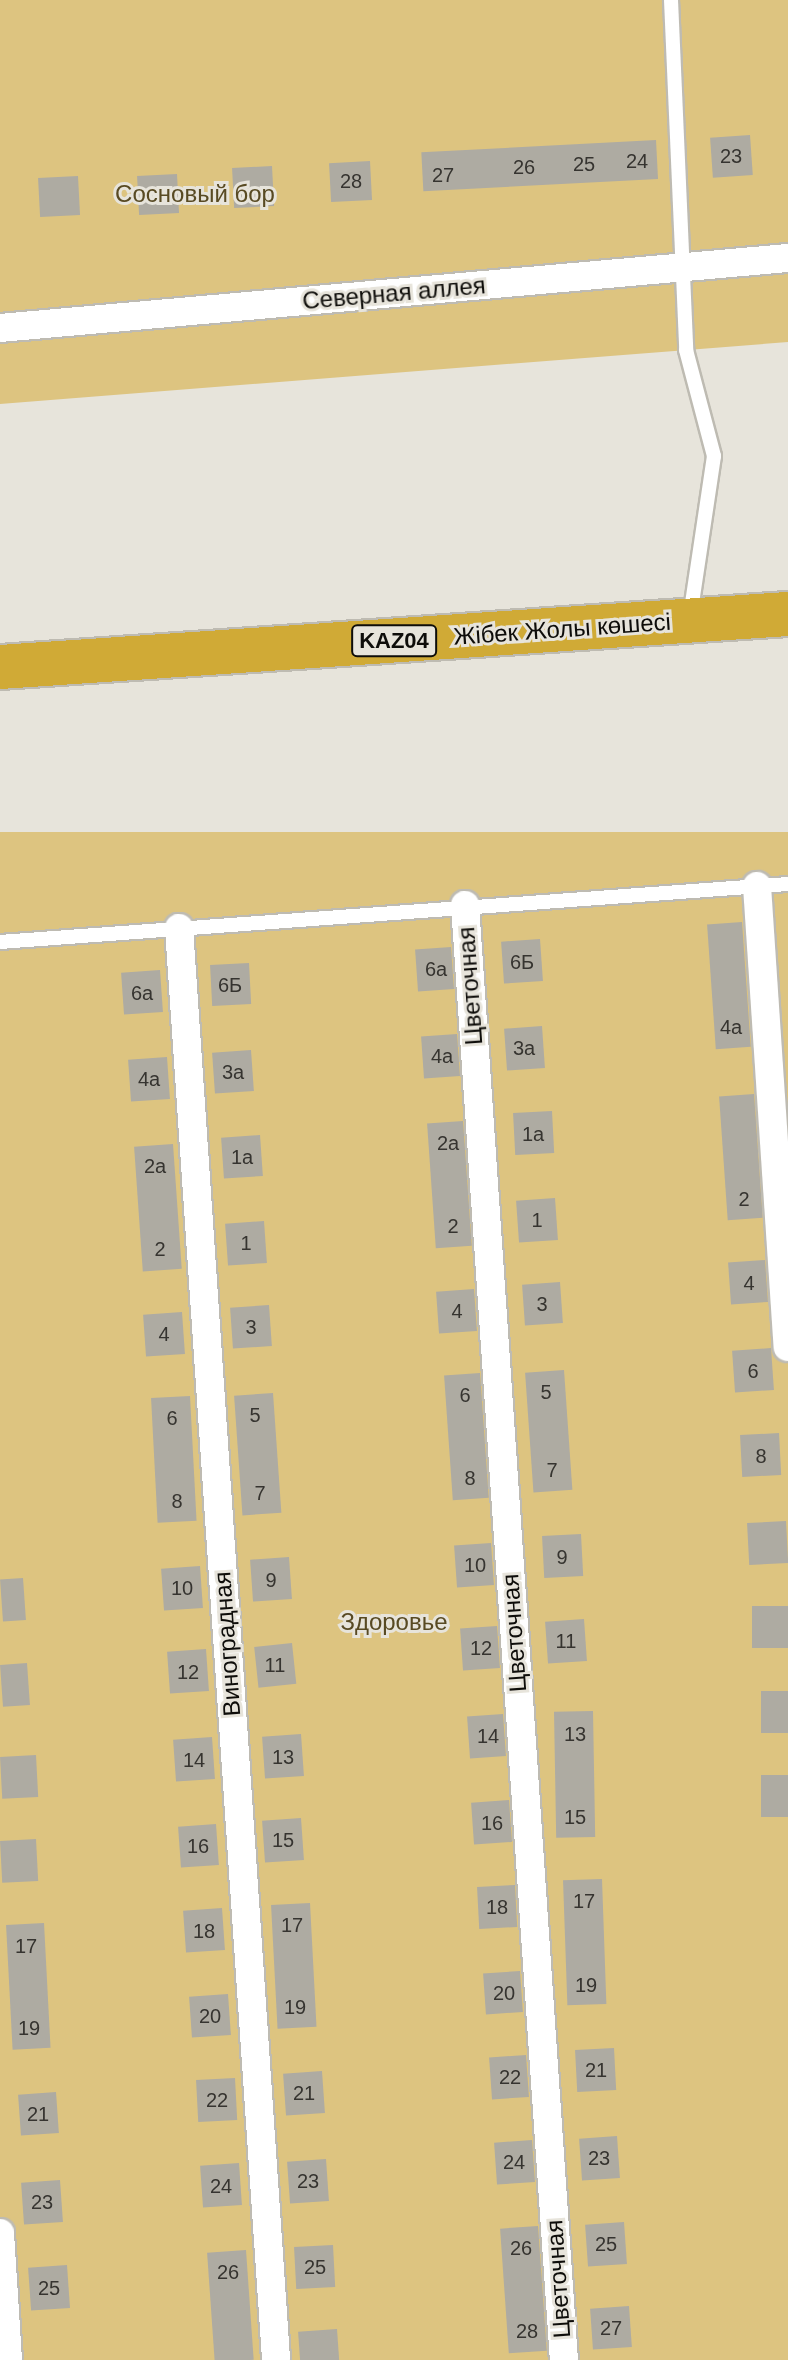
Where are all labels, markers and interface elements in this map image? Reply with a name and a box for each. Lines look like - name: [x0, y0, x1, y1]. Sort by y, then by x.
- house number: 23: [720, 144, 742, 168]
- house number: 24: [626, 149, 648, 173]
- house number: 25: [573, 152, 595, 176]
- house number: 26: [513, 155, 535, 179]
- house number: 27: [432, 163, 454, 187]
- house number: 28: [340, 169, 362, 193]
- park label: Сосновый бор: [115, 180, 275, 208]
- street label: Северная аллея: [301, 271, 487, 315]
- street label: Жібек Жолы көшесі: [452, 607, 672, 651]
- road number: KАZ04: [350, 623, 438, 659]
- street label: Цветочная: [452, 926, 488, 1046]
- house number: 6Б: [510, 950, 534, 974]
- house number: 6а: [425, 957, 447, 981]
- house number: 6Б: [218, 973, 242, 997]
- house number: 6а: [131, 981, 153, 1005]
- house number: 4а: [720, 1015, 742, 1039]
- house number: 3а: [513, 1036, 535, 1060]
- house number: 4а: [431, 1044, 453, 1068]
- house number: 3а: [222, 1060, 244, 1084]
- house number: 4а: [138, 1067, 160, 1091]
- house number: 1а: [522, 1122, 544, 1146]
- house number: 2а: [437, 1131, 459, 1155]
- house number: 1а: [231, 1145, 253, 1169]
- house number: 2а: [144, 1154, 166, 1178]
- house number: 2: [738, 1187, 750, 1211]
- house number: 1: [531, 1208, 543, 1232]
- house number: 2: [447, 1214, 459, 1238]
- house number: 1: [240, 1231, 252, 1255]
- house number: 2: [154, 1237, 166, 1261]
- house number: 4: [743, 1271, 755, 1295]
- house number: 3: [536, 1292, 548, 1316]
- house number: 4: [451, 1299, 463, 1323]
- house number: 3: [245, 1315, 257, 1339]
- house number: 4: [158, 1322, 170, 1346]
- house number: 6: [747, 1359, 759, 1383]
- house number: 5: [540, 1380, 552, 1404]
- house number: 6: [459, 1383, 471, 1407]
- house number: 5: [249, 1403, 261, 1427]
- house number: 6: [166, 1406, 178, 1430]
- house number: 8: [755, 1444, 767, 1468]
- house number: 7: [546, 1458, 558, 1482]
- house number: 8: [464, 1466, 476, 1490]
- house number: 7: [254, 1481, 266, 1505]
- house number: 8: [171, 1489, 183, 1513]
- house number: 9: [556, 1545, 568, 1569]
- house number: 10: [464, 1553, 486, 1577]
- house number: 9: [265, 1568, 277, 1592]
- street label: Виноградная: [208, 1571, 246, 1717]
- street label: Цветочная: [496, 1573, 532, 1693]
- house number: 10: [171, 1576, 193, 1600]
- park label: Здоровье: [340, 1608, 448, 1636]
- house number: 11: [556, 1629, 576, 1653]
- house number: 12: [470, 1636, 492, 1660]
- house number: 11: [265, 1653, 285, 1677]
- house number: 12: [177, 1660, 199, 1684]
- house number: 13: [564, 1722, 586, 1746]
- house number: 14: [477, 1724, 499, 1748]
- house number: 13: [272, 1745, 294, 1769]
- house number: 14: [183, 1748, 205, 1772]
- house number: 15: [564, 1805, 586, 1829]
- house number: 16: [481, 1811, 503, 1835]
- house number: 15: [272, 1828, 294, 1852]
- house number: 16: [187, 1834, 209, 1858]
- house number: 17: [573, 1889, 595, 1913]
- house number: 18: [486, 1895, 508, 1919]
- house number: 17: [281, 1913, 303, 1937]
- house number: 18: [193, 1919, 215, 1943]
- house number: 17: [15, 1934, 37, 1958]
- house number: 19: [575, 1973, 597, 1997]
- house number: 20: [493, 1981, 515, 2005]
- house number: 19: [284, 1995, 306, 2019]
- house number: 20: [199, 2004, 221, 2028]
- house number: 19: [18, 2016, 40, 2040]
- house number: 21: [585, 2058, 607, 2082]
- house number: 22: [499, 2065, 521, 2089]
- house number: 21: [293, 2081, 315, 2105]
- house number: 22: [206, 2088, 228, 2112]
- house number: 21: [27, 2102, 49, 2126]
- house number: 23: [588, 2146, 610, 2170]
- house number: 24: [503, 2150, 525, 2174]
- house number: 23: [297, 2169, 319, 2193]
- house number: 24: [210, 2174, 232, 2198]
- house number: 23: [31, 2190, 53, 2214]
- street label: Цветочная: [540, 2219, 576, 2339]
- house number: 25: [595, 2232, 617, 2256]
- house number: 26: [510, 2236, 532, 2260]
- house number: 25: [304, 2255, 326, 2279]
- house number: 26: [217, 2260, 239, 2284]
- house number: 25: [38, 2276, 60, 2300]
- house number: 27: [600, 2316, 622, 2340]
- house number: 28: [516, 2319, 538, 2343]

